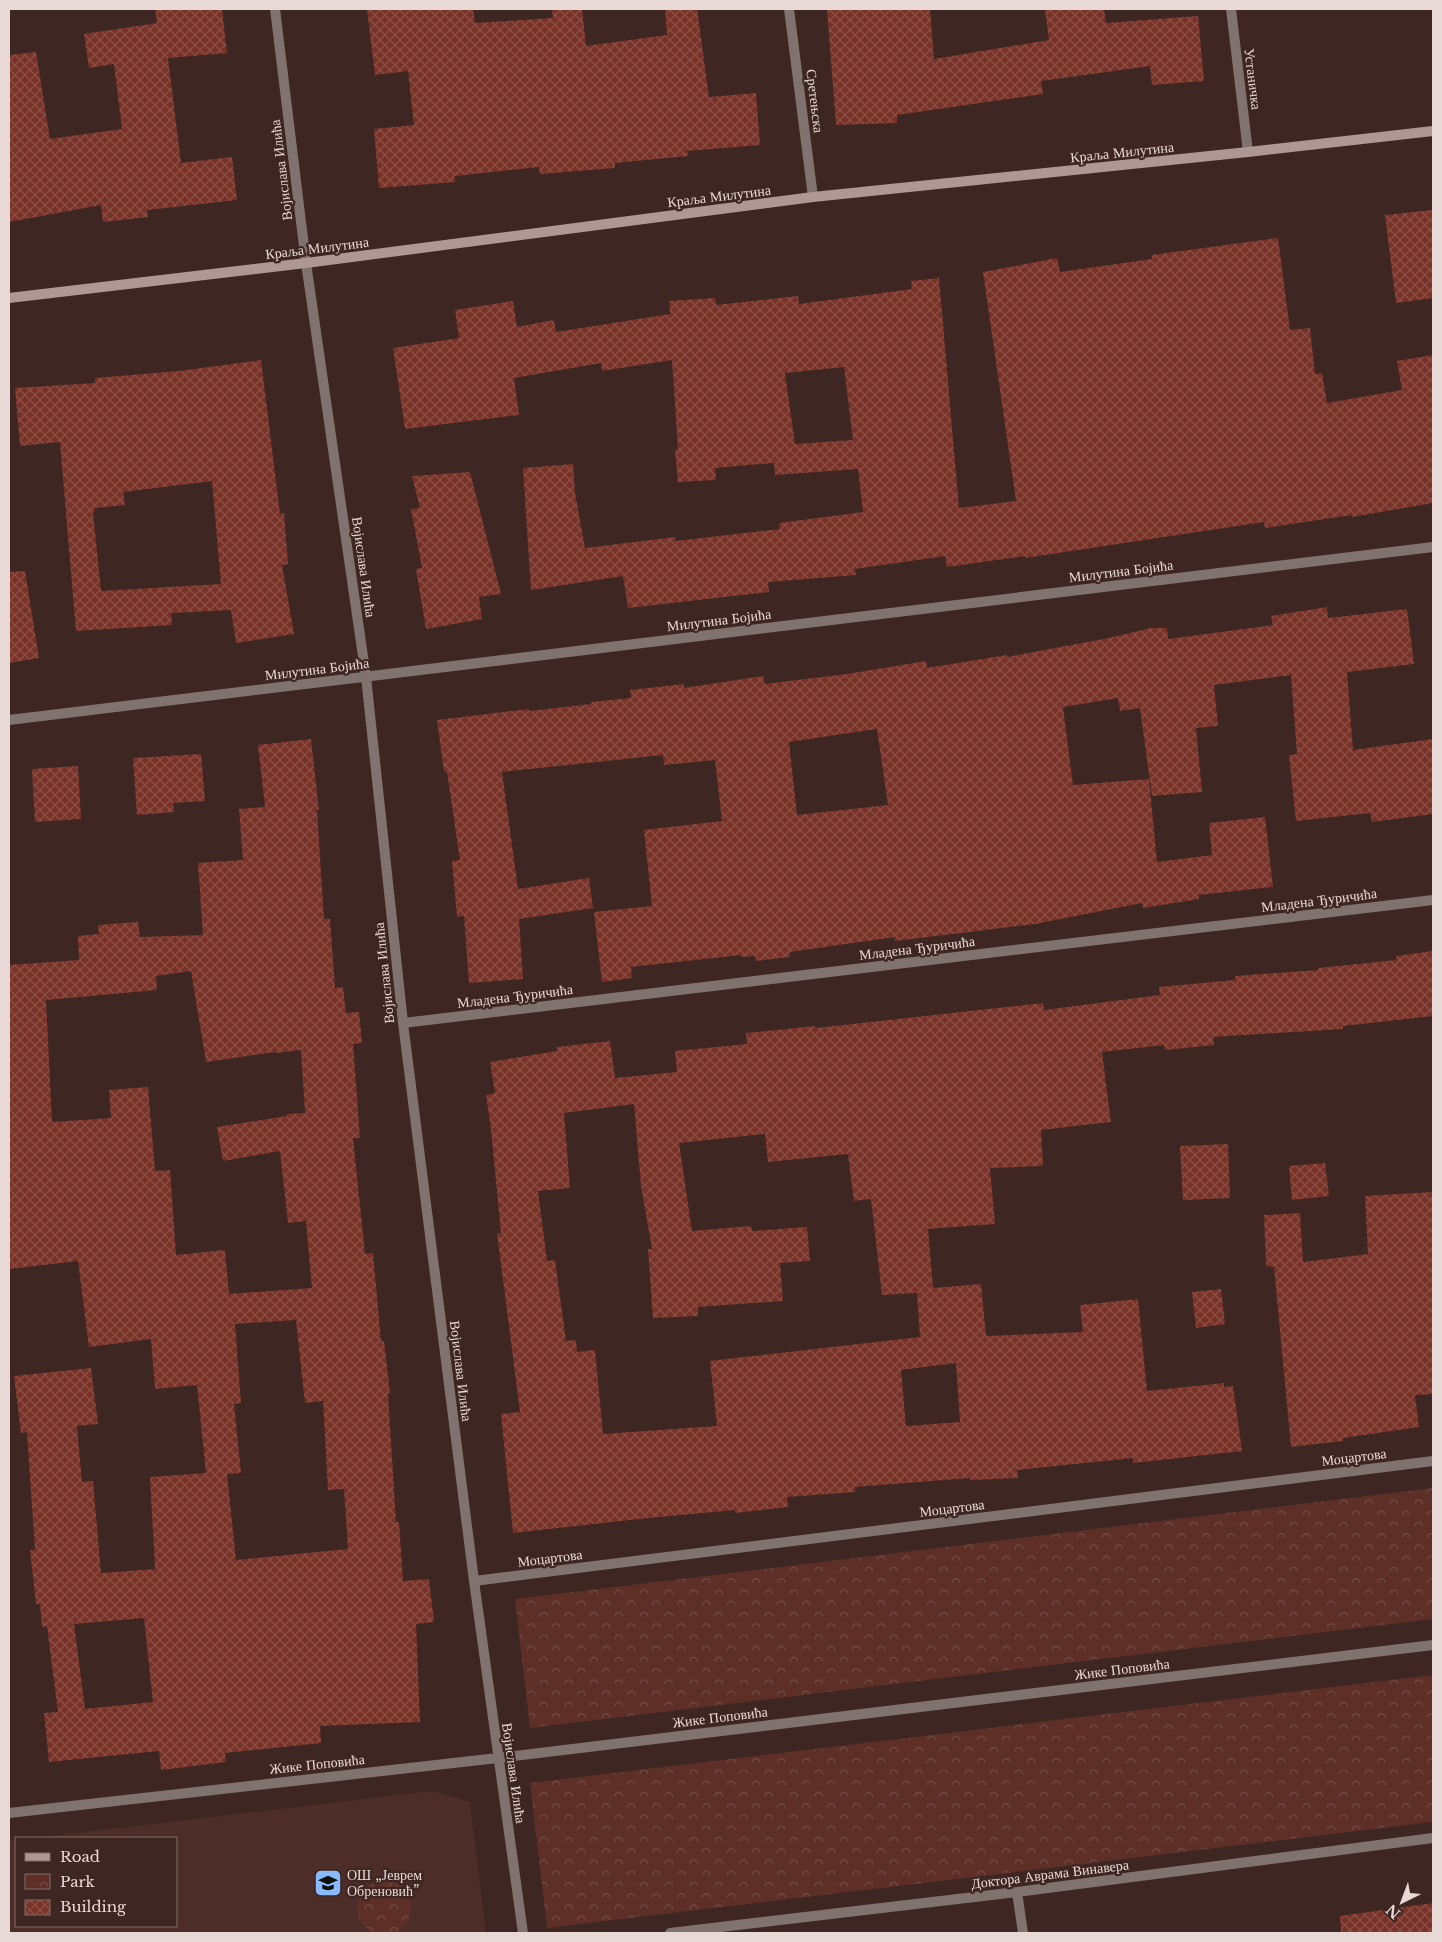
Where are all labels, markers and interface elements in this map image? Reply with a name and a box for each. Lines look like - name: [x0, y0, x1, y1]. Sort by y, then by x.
- street label: Устаничка: [1240, 47, 1266, 112]
- street label: Сретењска: [802, 68, 828, 135]
- street label: Војислава Илића: [266, 118, 296, 222]
- street label: Краља Милутина: [1069, 138, 1176, 166]
- street label: Краља Милутина: [666, 181, 773, 211]
- street label: Краља Милутина: [264, 233, 371, 263]
- street label: Војислава Илића: [348, 515, 380, 619]
- street label: Милутина Бојића: [1068, 556, 1175, 586]
- street label: Милутина Бојића: [666, 605, 773, 635]
- street label: Милутина Бојића: [264, 654, 371, 684]
- street label: Младена Ђуричића: [1260, 884, 1379, 916]
- street label: Војислава Илића: [370, 921, 398, 1024]
- street label: Младена Ђуричића: [858, 932, 977, 964]
- street label: Младена Ђуричића: [456, 980, 575, 1012]
- street label: Војислава Илића: [446, 1319, 476, 1423]
- street label: Моцартова: [1321, 1444, 1388, 1470]
- street label: Моцартова: [919, 1495, 986, 1521]
- street label: Моцартова: [517, 1545, 584, 1571]
- street label: Жике Поповића: [1073, 1654, 1171, 1684]
- street label: Жике Поповића: [671, 1702, 769, 1732]
- street label: Војислава Илића: [498, 1721, 530, 1825]
- street label: Жике Поповића: [269, 1750, 366, 1778]
- legend: [15, 1837, 178, 1927]
- text: Road: [60, 1847, 100, 1866]
- street label: Доктора Аврама Винавера: [970, 1855, 1131, 1893]
- place label: ОШ „Јеврем Обреновић”: [347, 1866, 422, 1900]
- school or university icon: ОШ „Јеврем Обреновић”: [313, 1868, 343, 1898]
- text: Park: [60, 1872, 96, 1891]
- north arrow: [1377, 1877, 1427, 1927]
- text: Building: [60, 1897, 127, 1916]
- text: N: [1382, 1901, 1404, 1923]

